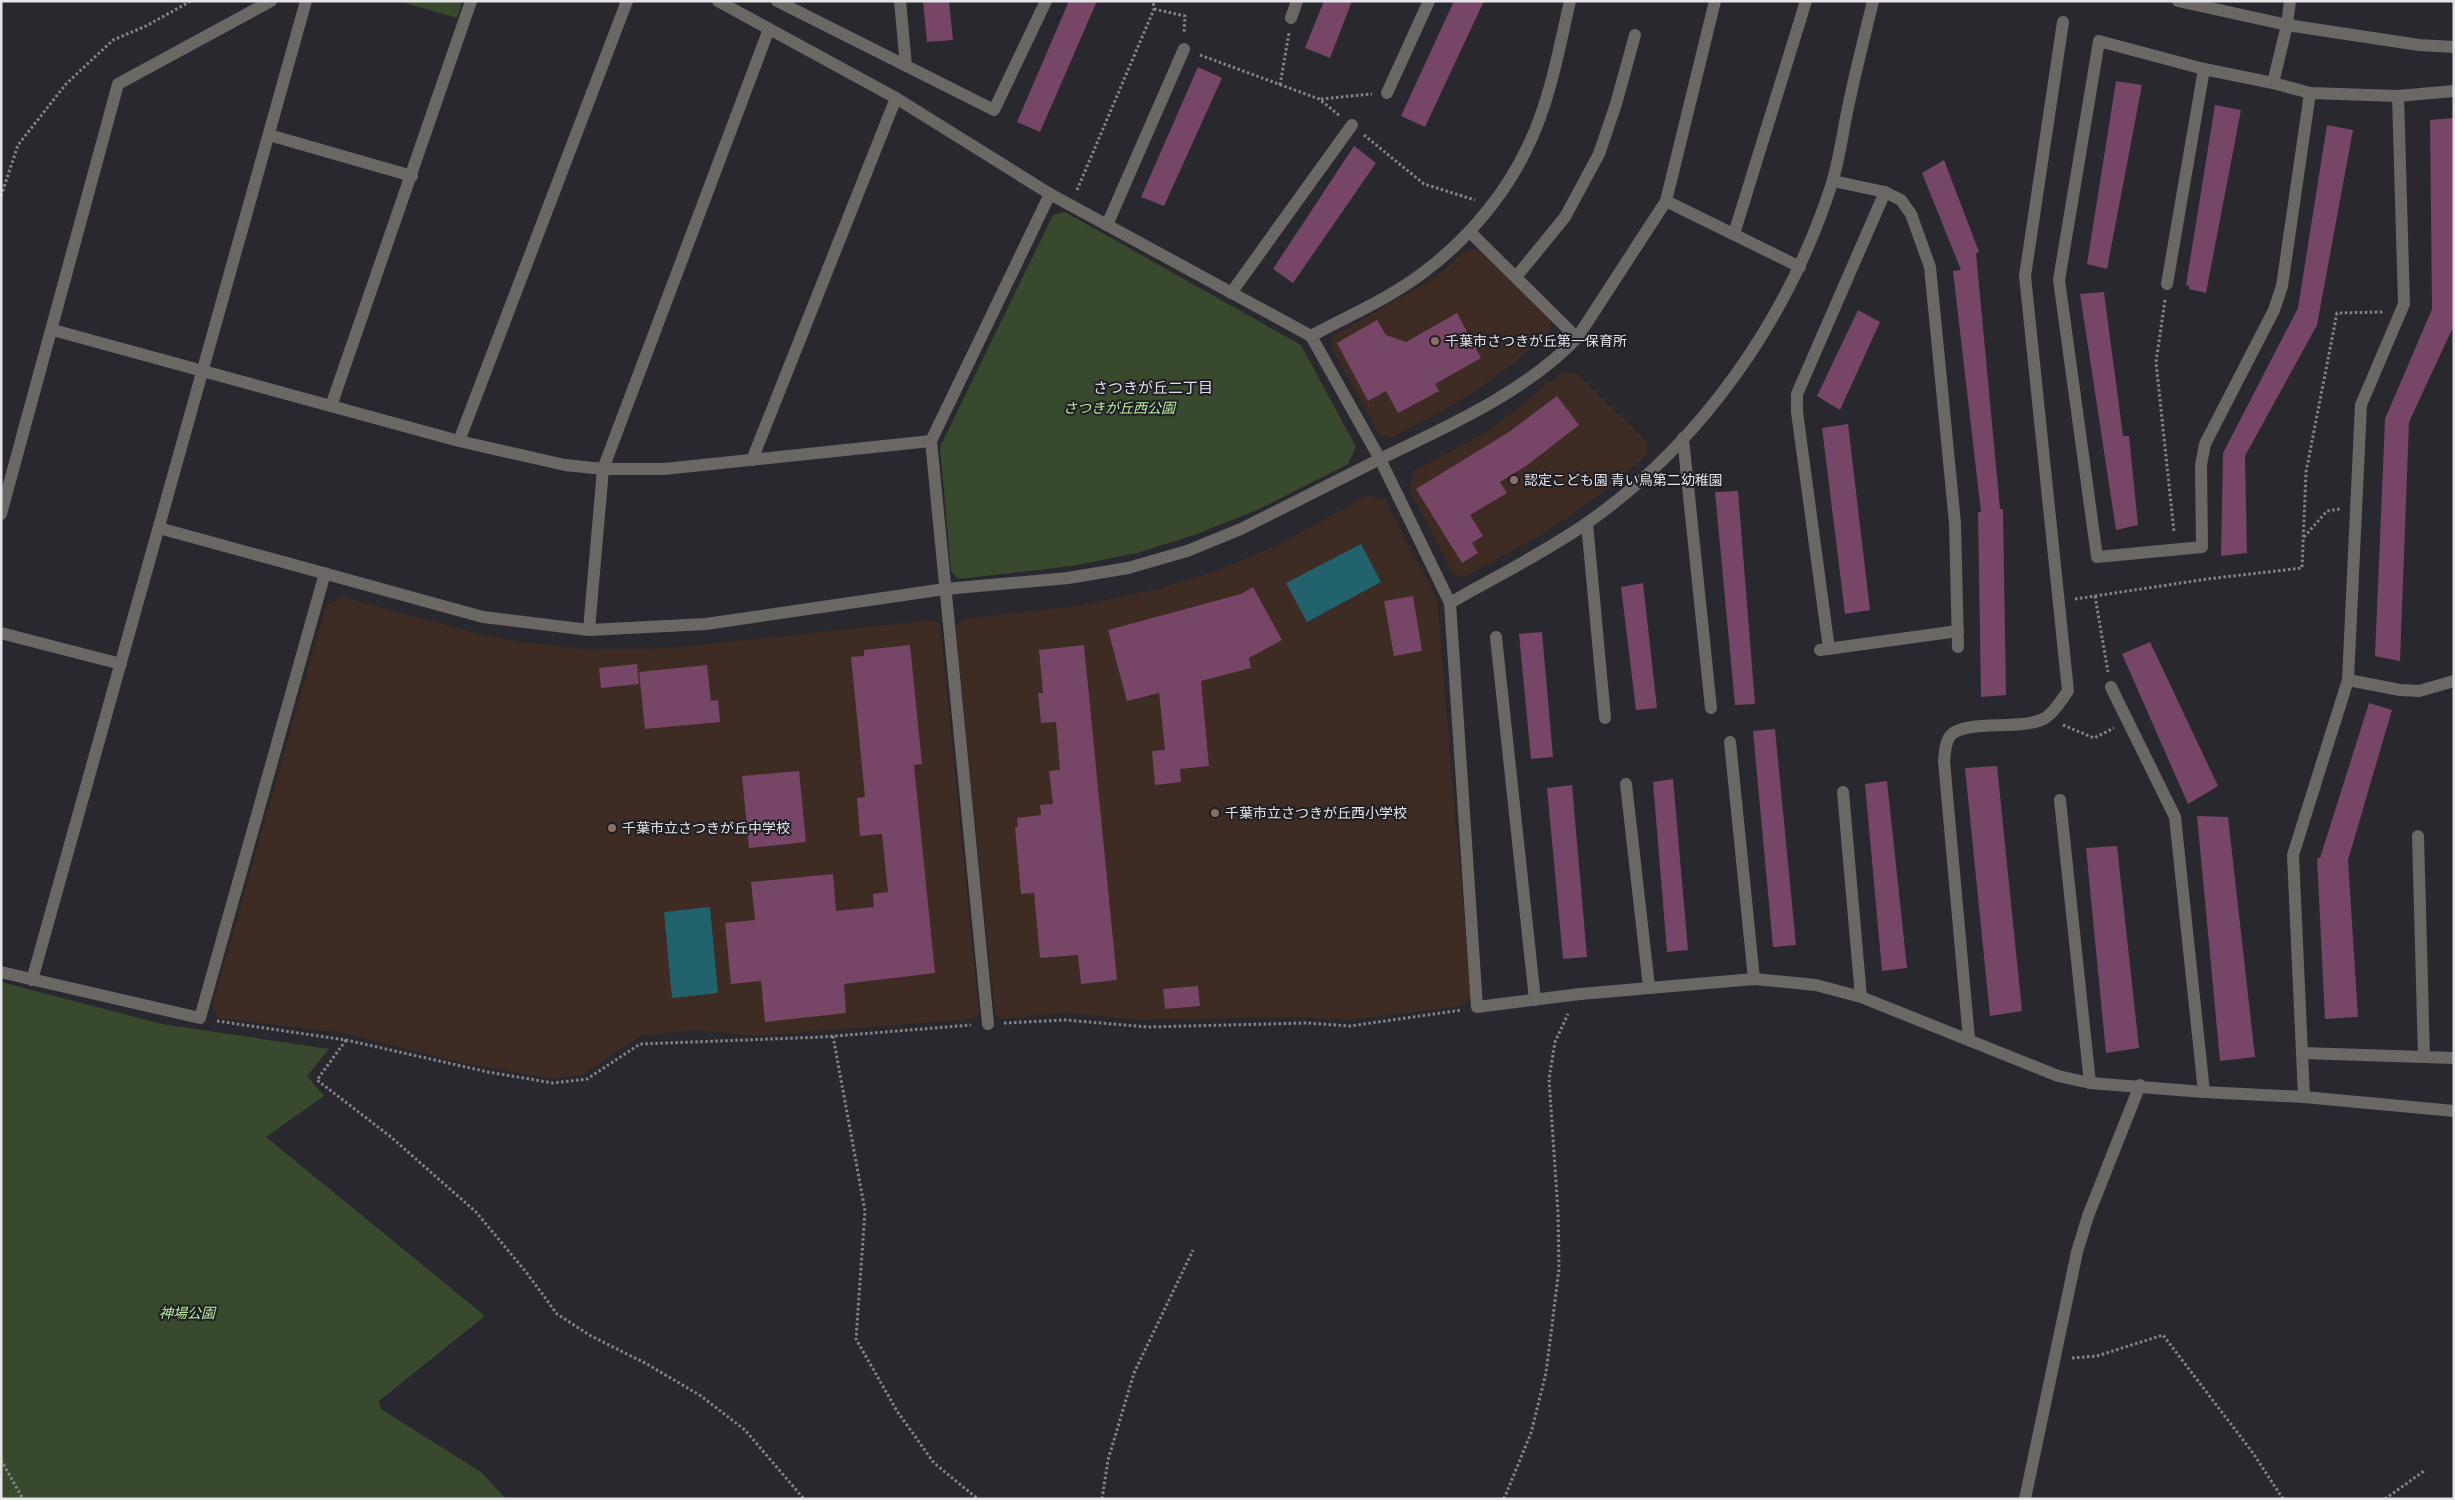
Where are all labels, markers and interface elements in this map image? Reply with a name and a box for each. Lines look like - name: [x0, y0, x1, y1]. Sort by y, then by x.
- place label: 千葉市さつきが丘第一保育所: [1445, 333, 1627, 350]
- marker: 千葉市さつきが丘第一保育所: [1429, 335, 1441, 347]
- district label: さつきが丘二丁目: [1093, 379, 1213, 397]
- park label: さつきが丘西公園: [1063, 400, 1177, 417]
- place label: 認定こども園 青い鳥第二幼稚園: [1524, 472, 1723, 489]
- marker: 認定こども園 青い鳥第二幼稚園: [1508, 474, 1520, 486]
- place label: 千葉市立さつきが丘西小学校: [1225, 805, 1407, 822]
- marker: 千葉市立さつきが丘西小学校: [1209, 807, 1221, 819]
- place label: 千葉市立さつきが丘中学校: [622, 820, 790, 837]
- marker: 千葉市立さつきが丘中学校: [606, 822, 618, 834]
- park label: 神場公園: [159, 1305, 217, 1322]

